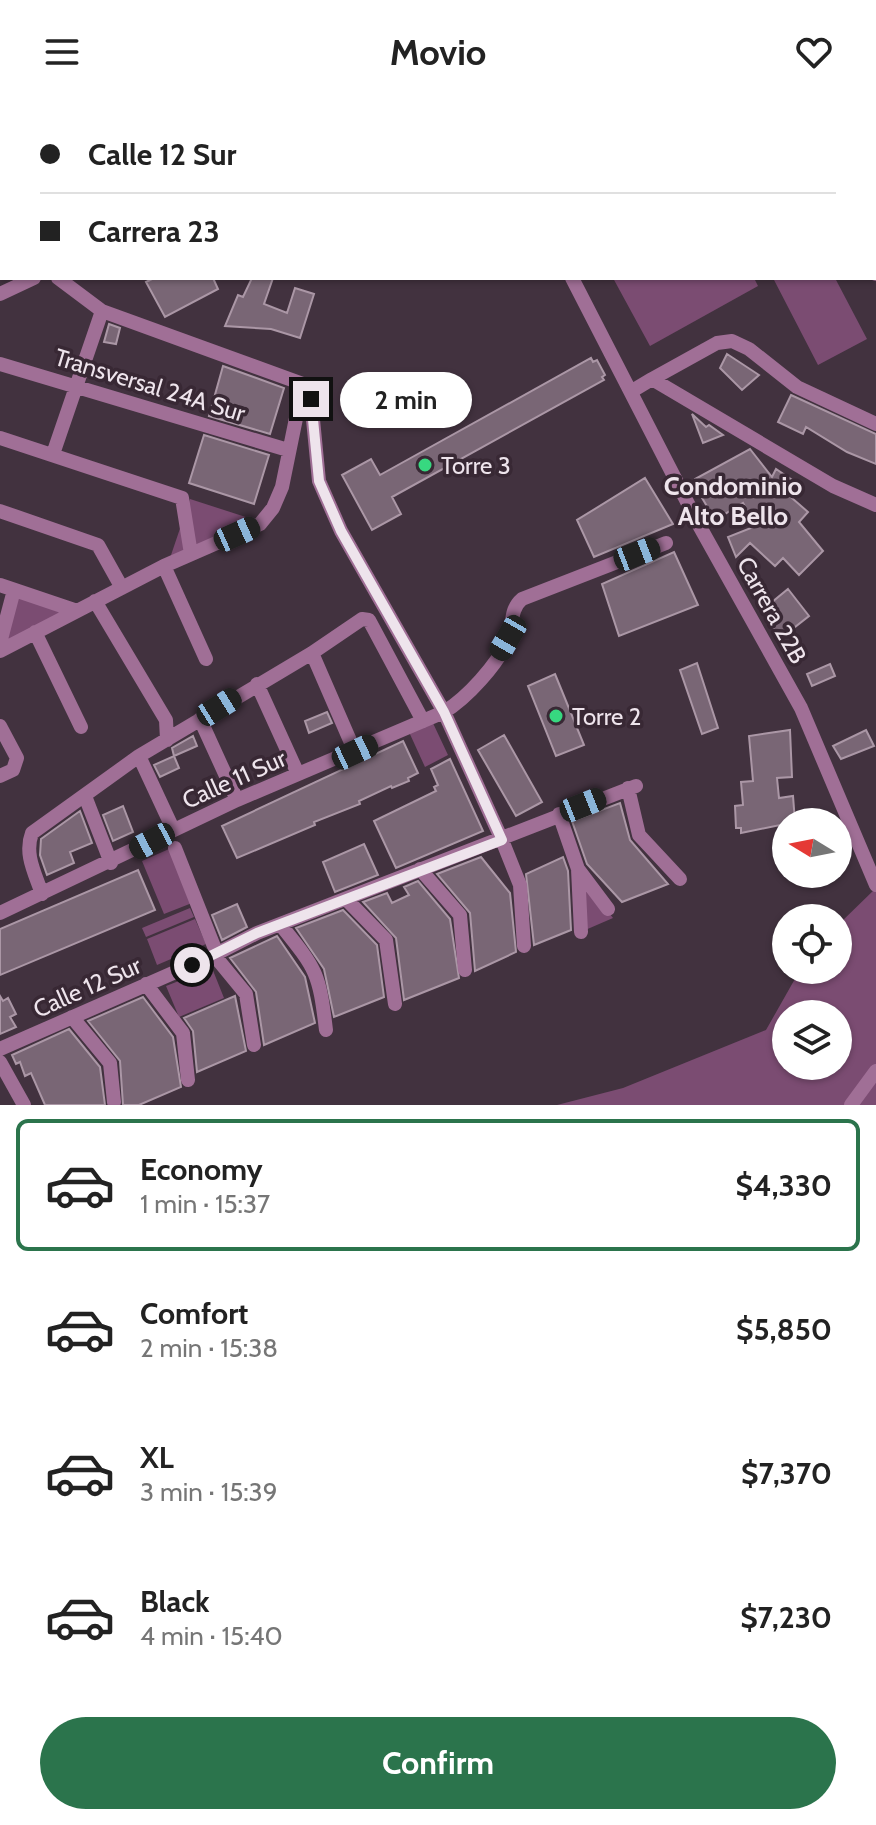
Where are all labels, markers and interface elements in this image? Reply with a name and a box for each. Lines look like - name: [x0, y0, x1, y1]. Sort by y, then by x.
- icon: menu: [40, 30, 84, 74]
- text: Movio: [390, 30, 486, 74]
- icon: heart: [792, 30, 836, 74]
- text: Calle 12 Sur: [88, 136, 236, 173]
- text: Carrera 23: [88, 213, 220, 250]
- street label: Transversal 24A Sur: [51, 342, 249, 428]
- callout: 2 min: [339, 371, 471, 427]
- route end: [293, 381, 329, 417]
- text: 2 min: [375, 384, 437, 416]
- place label: Torre 3: [441, 451, 511, 480]
- marker: Torre 3: [416, 456, 434, 474]
- district label: Condominio Alto Bello: [664, 470, 803, 532]
- car: [210, 513, 264, 555]
- car: [610, 534, 664, 574]
- street label: Carrera 22B: [731, 552, 813, 668]
- car: [486, 611, 530, 665]
- car: [192, 684, 246, 730]
- place label: Torre 2: [572, 702, 641, 731]
- marker: Torre 2: [547, 707, 565, 725]
- car: [328, 731, 382, 773]
- street label: Calle 11 Sur: [178, 743, 291, 815]
- car: [556, 785, 610, 825]
- north arrow: [772, 808, 852, 888]
- map controls: [772, 808, 852, 1080]
- car: [125, 819, 179, 863]
- button: locate: [772, 904, 852, 984]
- route start: [174, 947, 210, 983]
- street label: Calle 12 Sur: [29, 950, 146, 1024]
- button: layers: [772, 1000, 852, 1080]
- icon: car: [44, 1149, 116, 1221]
- text: Economy: [140, 1151, 263, 1188]
- text: $4,330: [735, 1167, 832, 1204]
- text: 1 min · 15:37: [140, 1188, 270, 1220]
- icon: car: [44, 1293, 116, 1365]
- text: Comfort: [140, 1295, 248, 1332]
- text: $5,850: [736, 1311, 832, 1348]
- text: 2 min · 15:38: [140, 1332, 278, 1364]
- icon: car: [44, 1437, 116, 1509]
- text: XL: [140, 1439, 174, 1476]
- text: $7,370: [741, 1455, 832, 1492]
- text: 3 min · 15:39: [140, 1476, 277, 1508]
- icon: car: [44, 1581, 116, 1653]
- text: Black: [140, 1583, 210, 1620]
- text: $7,230: [740, 1599, 832, 1636]
- text: 4 min · 15:40: [140, 1620, 283, 1652]
- button: Confirm: [40, 1717, 836, 1809]

